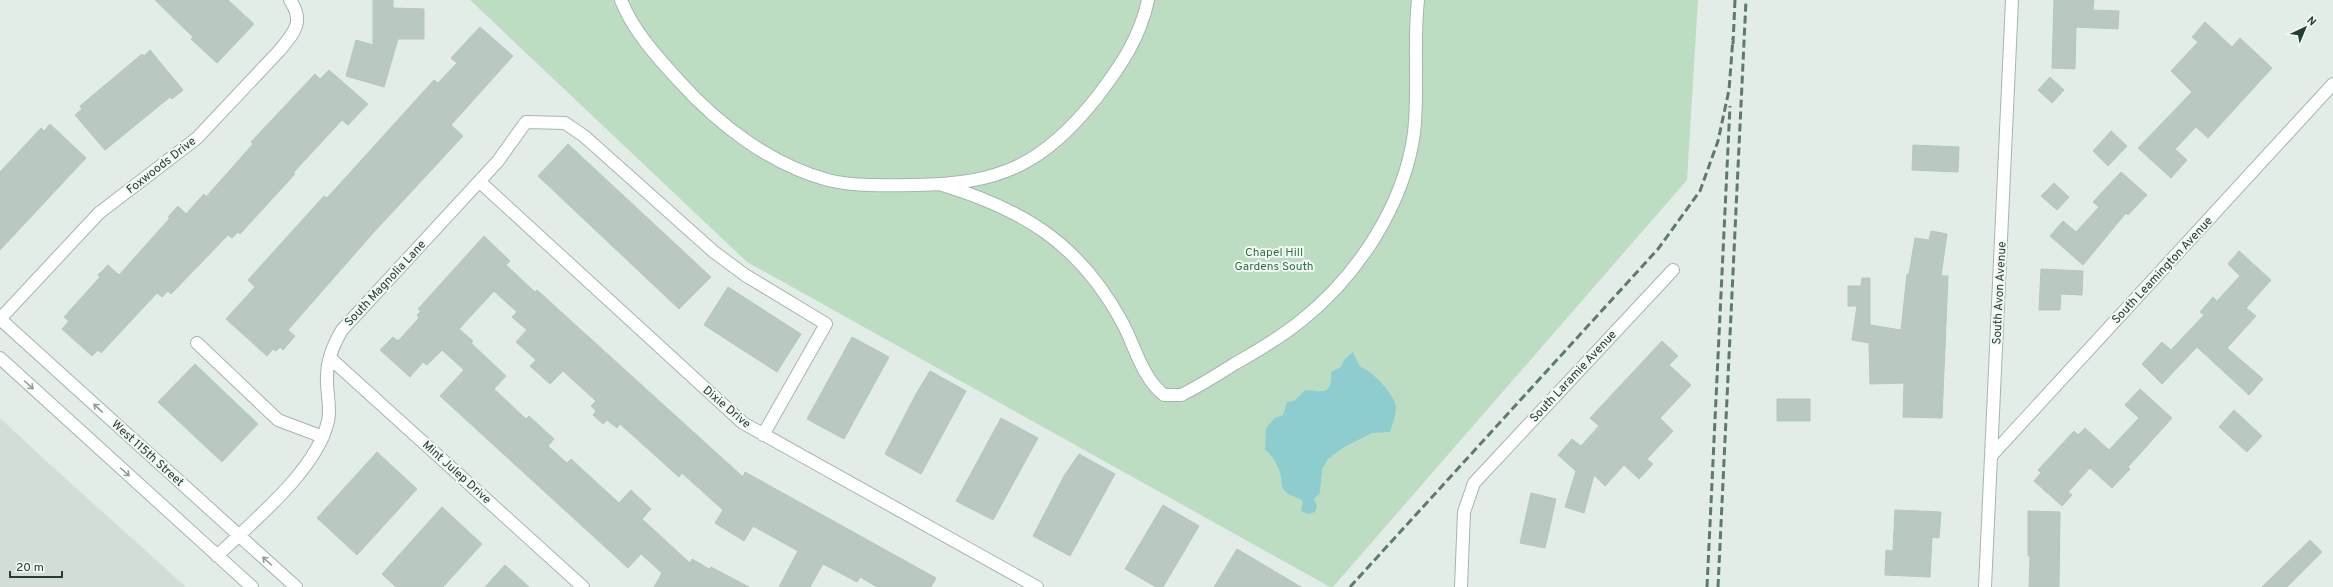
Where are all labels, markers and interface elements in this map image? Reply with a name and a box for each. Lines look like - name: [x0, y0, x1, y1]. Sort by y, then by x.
- north arrow: [2285, 8, 2325, 48]
- text: N: [2304, 14, 2319, 29]
- street label: Foxwoods Drive: [124, 134, 200, 198]
- street label: South Leamington Avenue: [2109, 214, 2217, 328]
- street label: South Magnolia Lane: [342, 237, 430, 330]
- street label: South Avon Avenue: [1989, 241, 2011, 345]
- park label: Chapel Hill Gardens South: [1234, 245, 1314, 275]
- street label: South Laramie Avenue: [1527, 327, 1621, 426]
- one-way arrow: [24, 380, 34, 389]
- street label: Dixie Drive: [699, 383, 754, 433]
- one-way arrow: [93, 403, 103, 413]
- street label: West 115th Street: [108, 417, 187, 491]
- street label: Mint Julep Drive: [418, 437, 494, 508]
- one-way arrow: [120, 467, 130, 477]
- scale bar: [10, 553, 62, 579]
- one-way arrow: [262, 556, 272, 566]
- text: 20 m: [16, 560, 44, 576]

